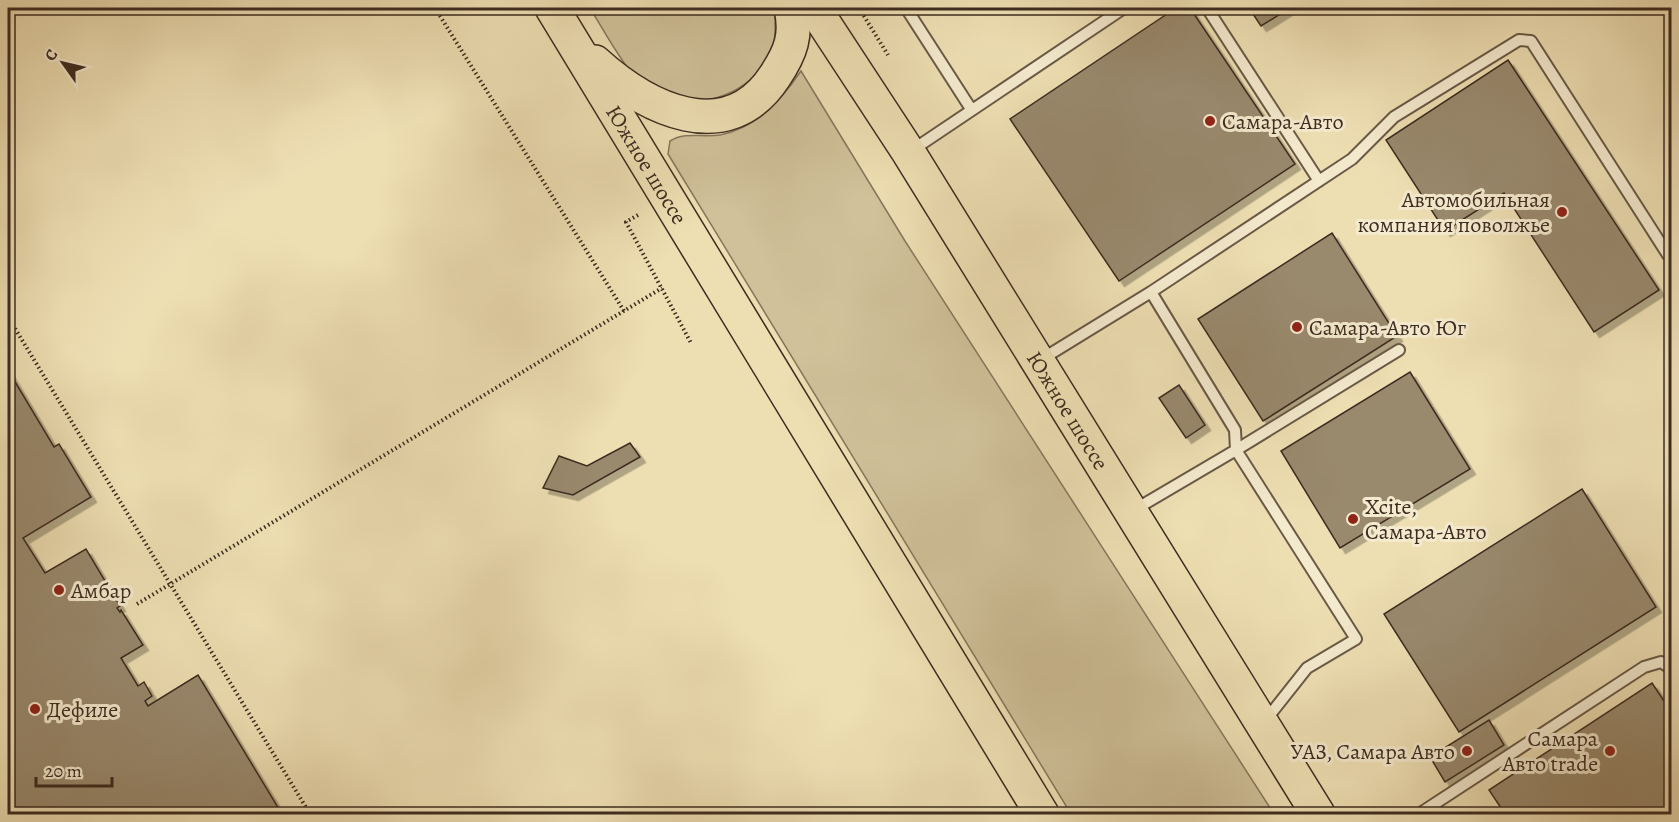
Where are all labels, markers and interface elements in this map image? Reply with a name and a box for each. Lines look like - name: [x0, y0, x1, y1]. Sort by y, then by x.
- north arrow: [33, 33, 93, 93]
- text: С: [40, 45, 63, 65]
- street label: Южное шоссе: [598, 100, 694, 230]
- place label: Самара-Авто: [1222, 107, 1344, 137]
- marker: Самара-Авто: [1203, 114, 1217, 128]
- place label: Автомобильная компания поволжье: [1357, 185, 1550, 240]
- marker: Автомобильная компания поволжье: [1555, 205, 1569, 219]
- place label: Самара-Авто Юг: [1309, 313, 1466, 343]
- marker: Самара-Авто Юг: [1290, 320, 1304, 334]
- street label: Южное шоссе: [1019, 346, 1116, 476]
- place label: Xcite, Самара-Авто: [1365, 492, 1487, 547]
- marker: Xcite, Самара-Авто: [1346, 512, 1360, 526]
- place label: Амбар: [70, 576, 131, 606]
- marker: Амбар: [52, 583, 66, 597]
- place label: Дефиле: [47, 695, 118, 725]
- marker: Дефиле: [28, 702, 42, 716]
- place label: Самара Авто trade: [1501, 724, 1599, 779]
- place label: УАЗ, Самара Авто: [1291, 737, 1455, 767]
- marker: УАЗ, Самара Авто: [1460, 744, 1474, 758]
- marker: Самара Авто trade: [1603, 744, 1617, 758]
- scale bar: [36, 750, 112, 788]
- text: 20 m: [45, 759, 82, 783]

